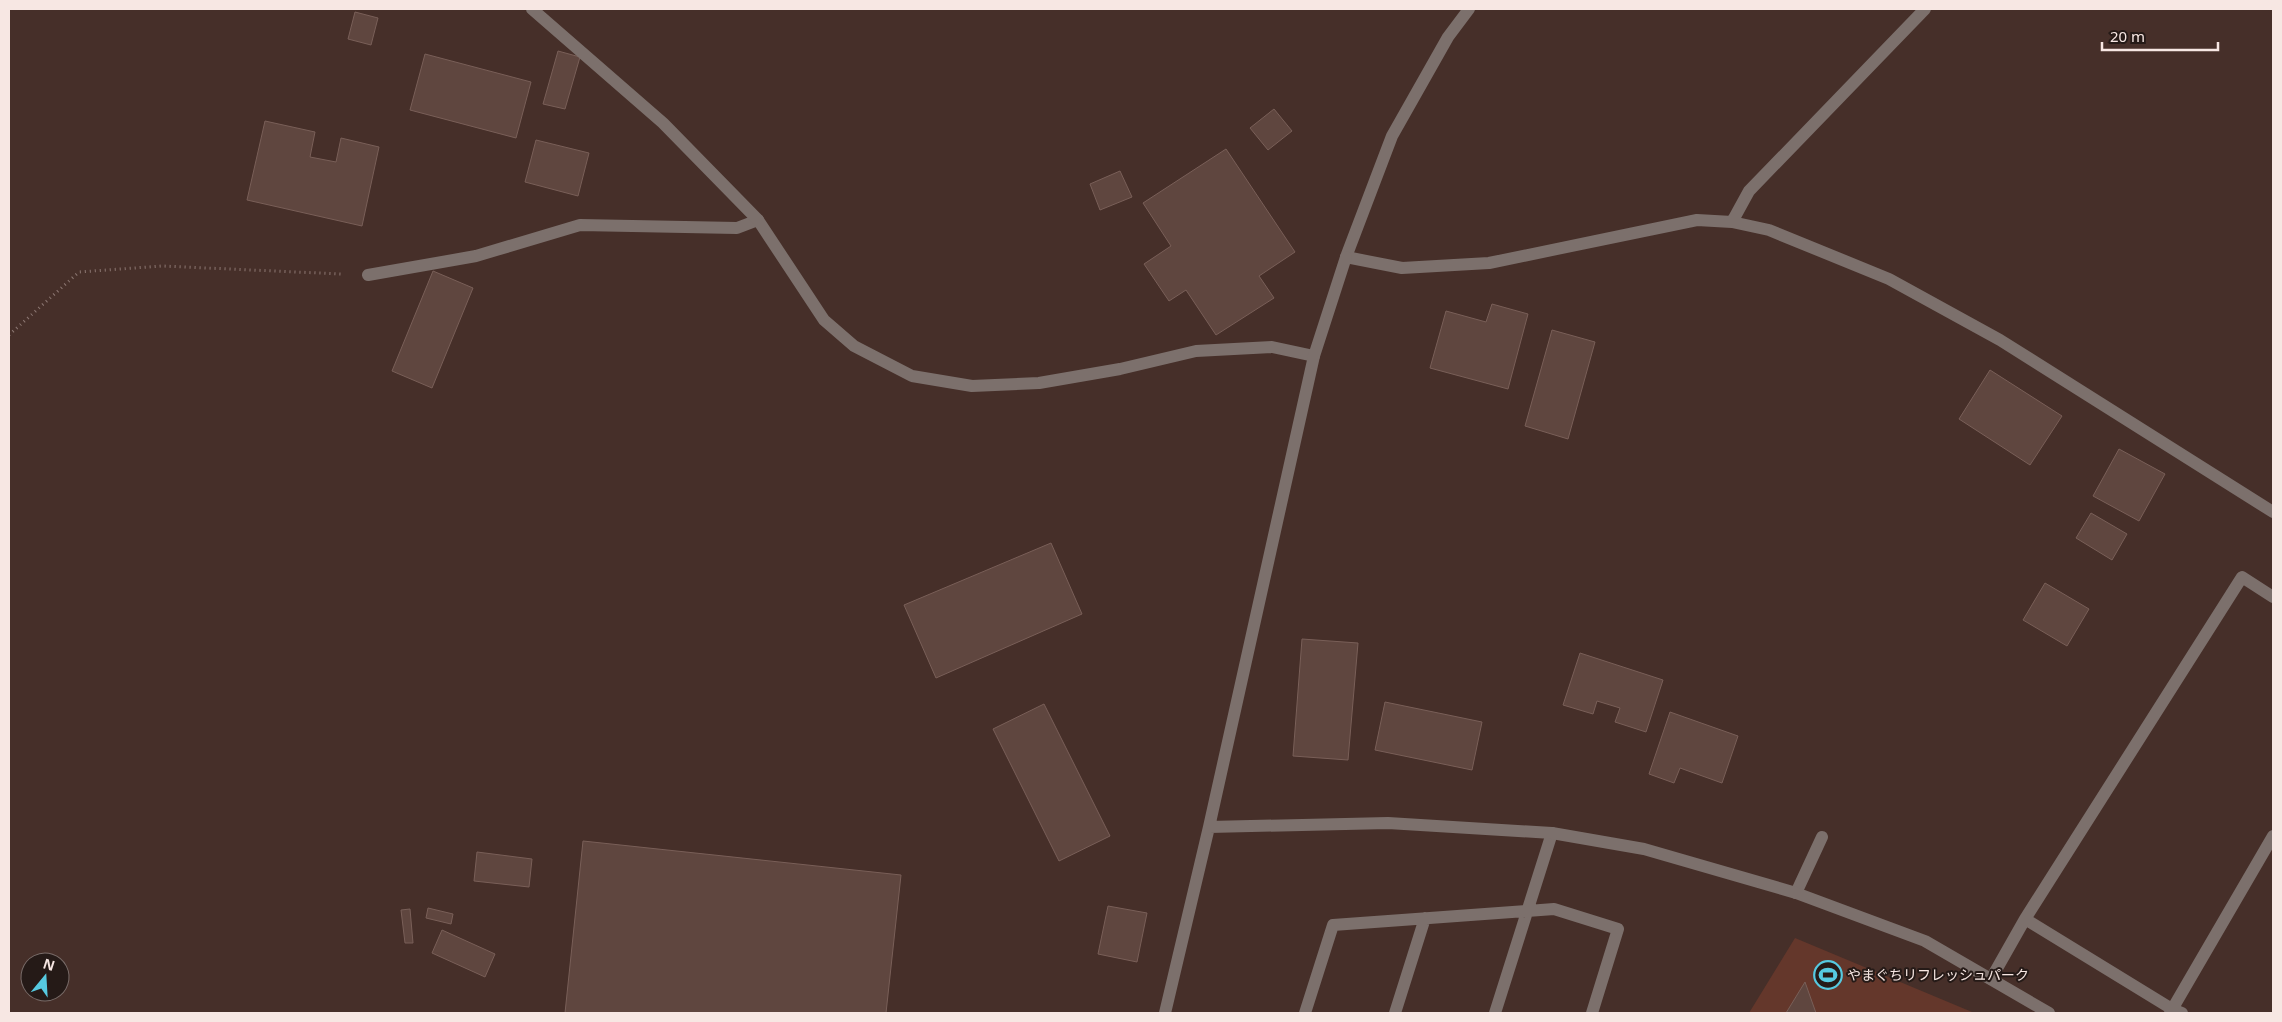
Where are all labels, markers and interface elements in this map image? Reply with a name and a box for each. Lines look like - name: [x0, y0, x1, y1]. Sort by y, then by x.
- scale bar: [2102, 20, 2218, 52]
- text: 20 m: [2110, 26, 2145, 46]
- north arrow: [20, 952, 70, 1002]
- text: N: [41, 953, 58, 975]
- sports icon: やまぐちリフレッシュパーク: [1813, 960, 1843, 990]
- place label: やまぐちリフレッシュパーク: [1847, 965, 2029, 984]

